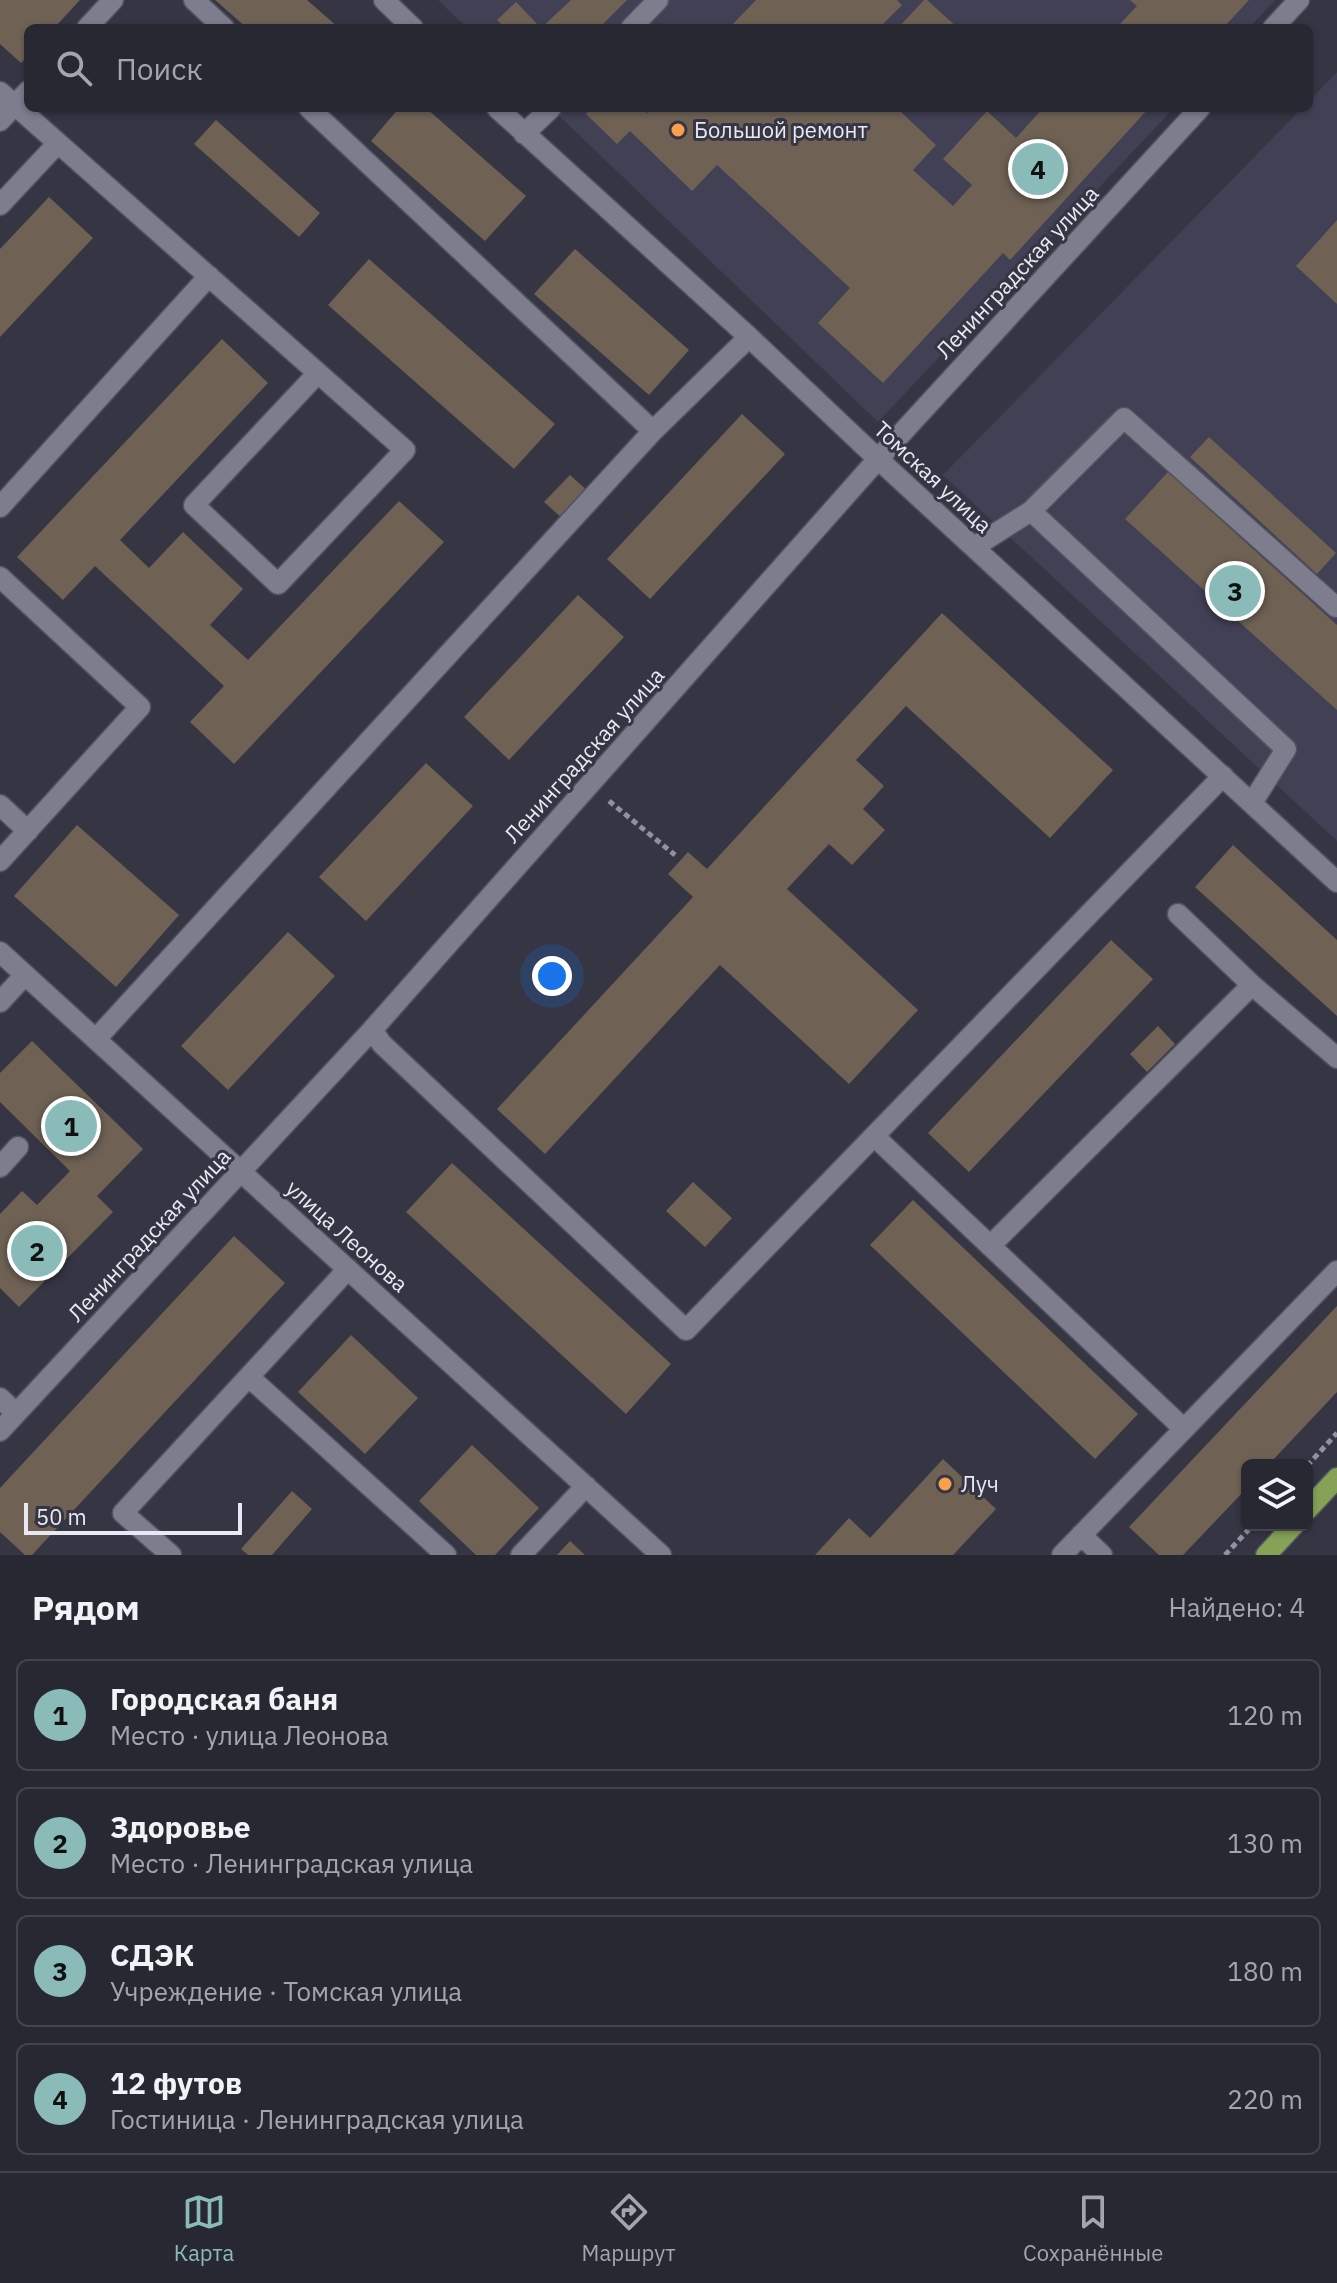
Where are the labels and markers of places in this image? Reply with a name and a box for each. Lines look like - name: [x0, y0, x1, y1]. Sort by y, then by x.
- place label: Большой ремонт: [694, 115, 868, 144]
- marker: Большой ремонт: [669, 121, 687, 139]
- pin: 4: [1012, 139, 1064, 199]
- pin: 3: [1209, 561, 1261, 621]
- pin: 1: [45, 1096, 97, 1156]
- pin: 2: [11, 1221, 63, 1281]
- place label: Луч: [961, 1469, 999, 1498]
- marker: Луч: [936, 1475, 954, 1493]

